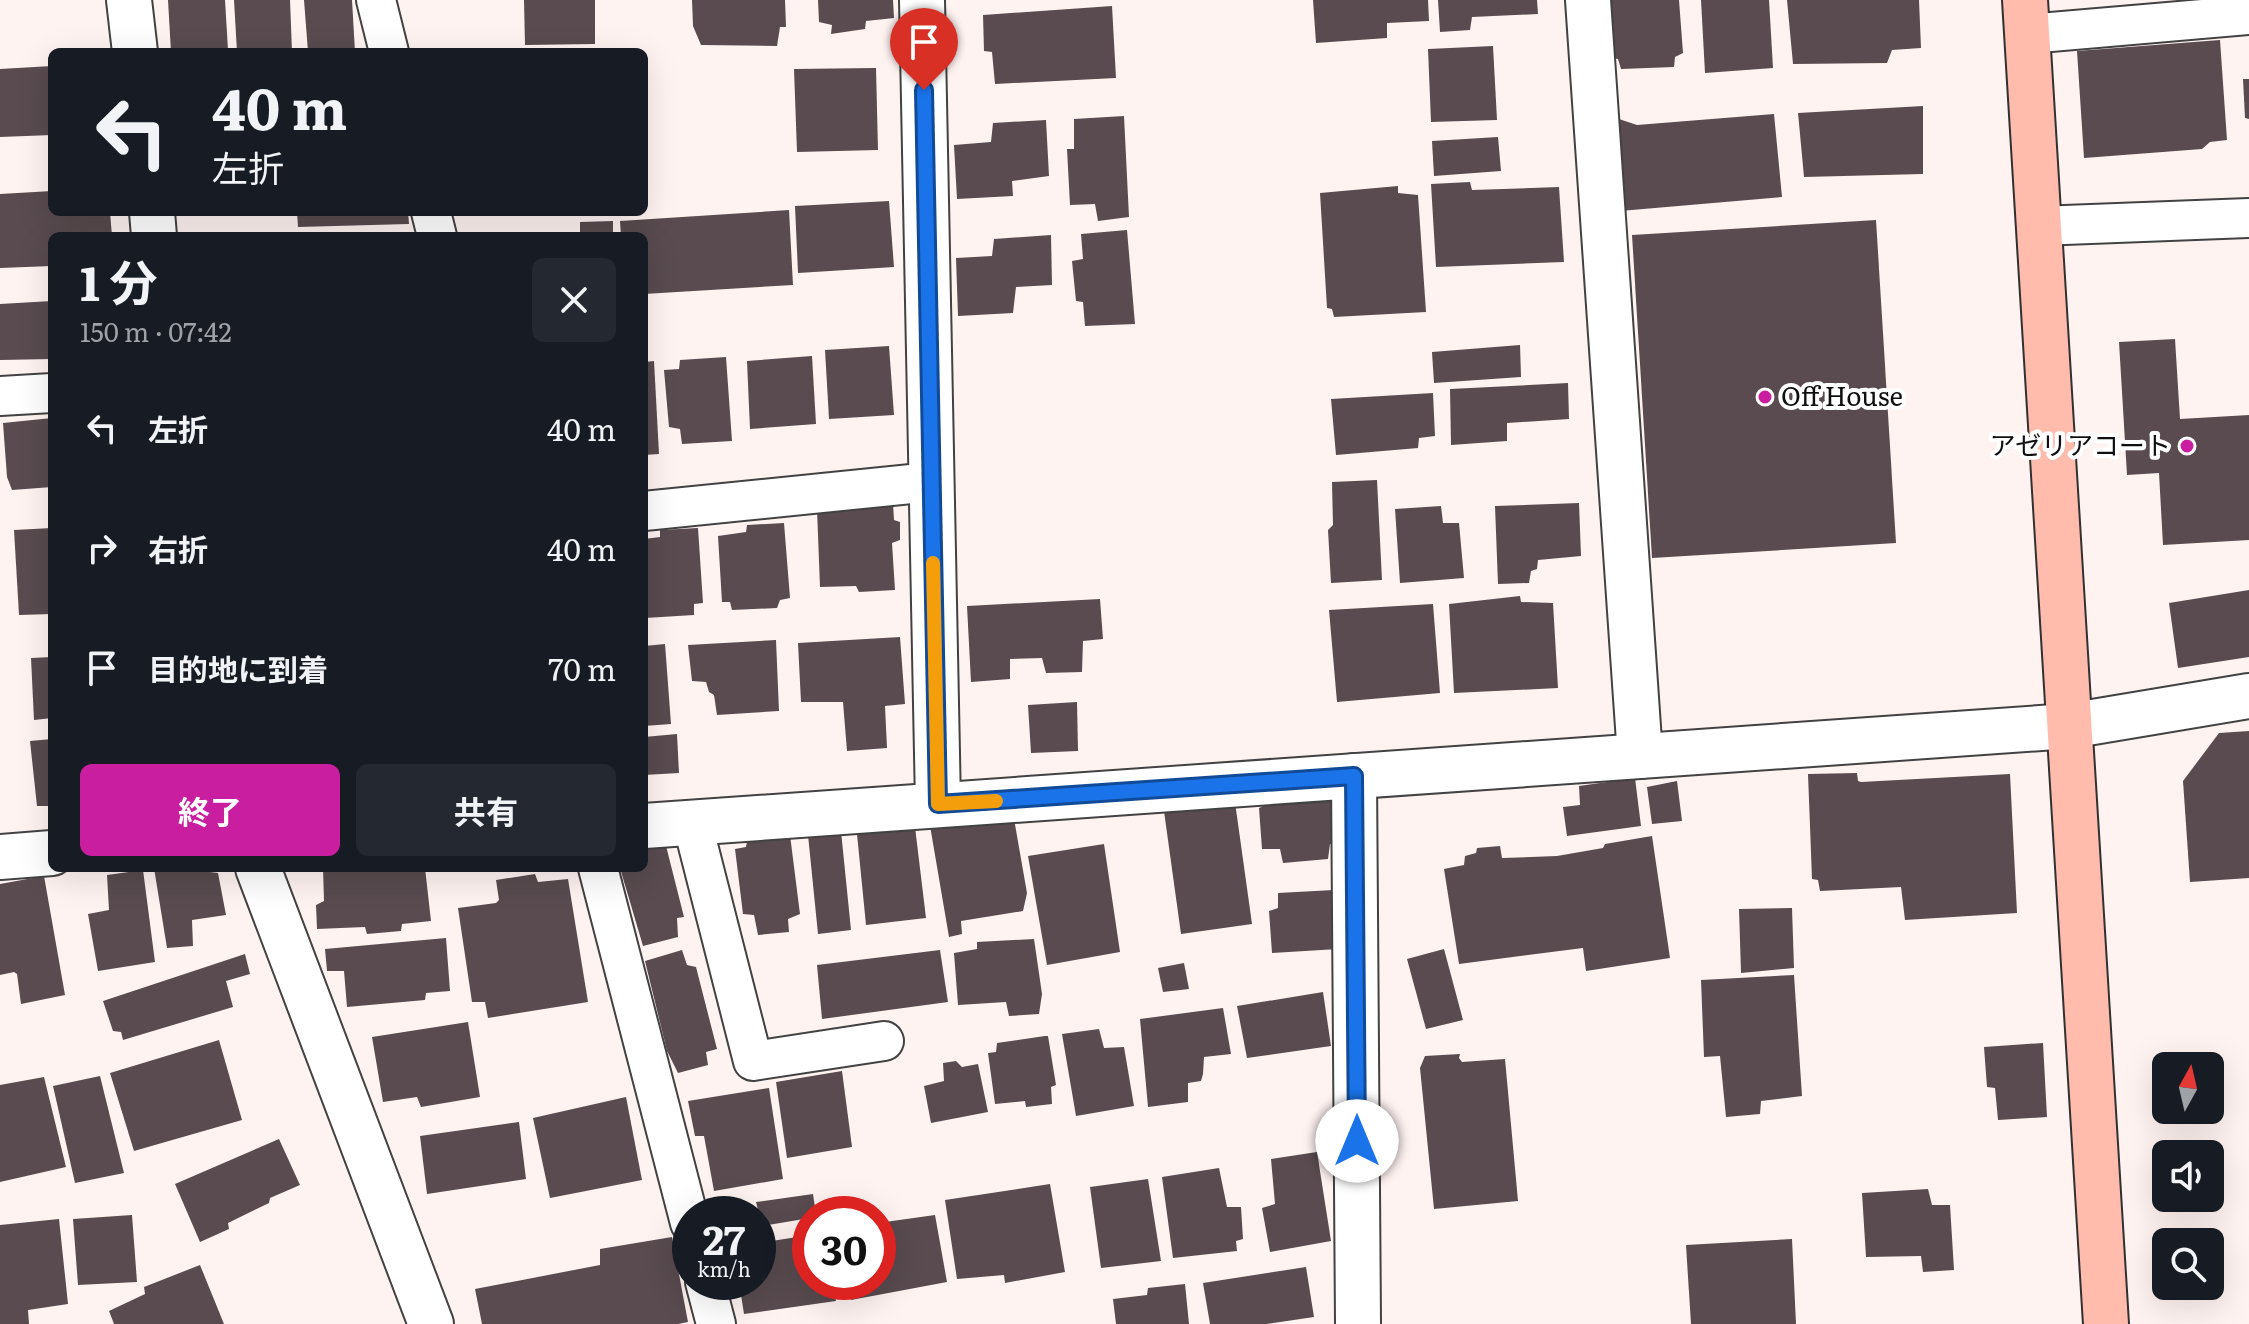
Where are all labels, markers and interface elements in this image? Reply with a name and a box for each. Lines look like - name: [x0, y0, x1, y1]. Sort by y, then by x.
- pin: [890, 8, 958, 90]
- icon: arrive: [902, 20, 946, 64]
- text: 40 m: [212, 64, 347, 147]
- icon: left: [80, 80, 184, 184]
- text: 左折: [212, 140, 284, 193]
- text: 1 分: [80, 245, 157, 316]
- button: close: [532, 258, 616, 342]
- text: 150 m · 07:42: [80, 311, 232, 350]
- place label: Off House: [1781, 375, 1903, 414]
- marker: Off House: [1756, 388, 1774, 406]
- icon: left: [80, 406, 124, 450]
- text: 左折: [148, 406, 208, 450]
- text: 40 m: [547, 406, 616, 450]
- place label: アゼリアコート: [1990, 424, 2171, 463]
- marker: アゼリアコート: [2178, 437, 2196, 455]
- icon: right: [80, 526, 124, 570]
- text: 右折: [148, 526, 208, 570]
- text: 40 m: [547, 526, 616, 570]
- icon: arrive: [80, 646, 124, 690]
- text: 目的地に到着: [148, 646, 328, 690]
- text: 70 m: [548, 646, 616, 690]
- button: 終了: [80, 764, 340, 856]
- button: 共有: [356, 764, 616, 856]
- north arrow: [2152, 1052, 2224, 1124]
- map controls: [2152, 1052, 2224, 1300]
- position arrow: [1315, 1099, 1399, 1183]
- button: sound: [2152, 1140, 2224, 1212]
- speed limit sign: 30: [792, 1196, 896, 1300]
- text: 27: [703, 1208, 745, 1267]
- button: search: [2152, 1228, 2224, 1300]
- text: km/h: [697, 1253, 751, 1283]

